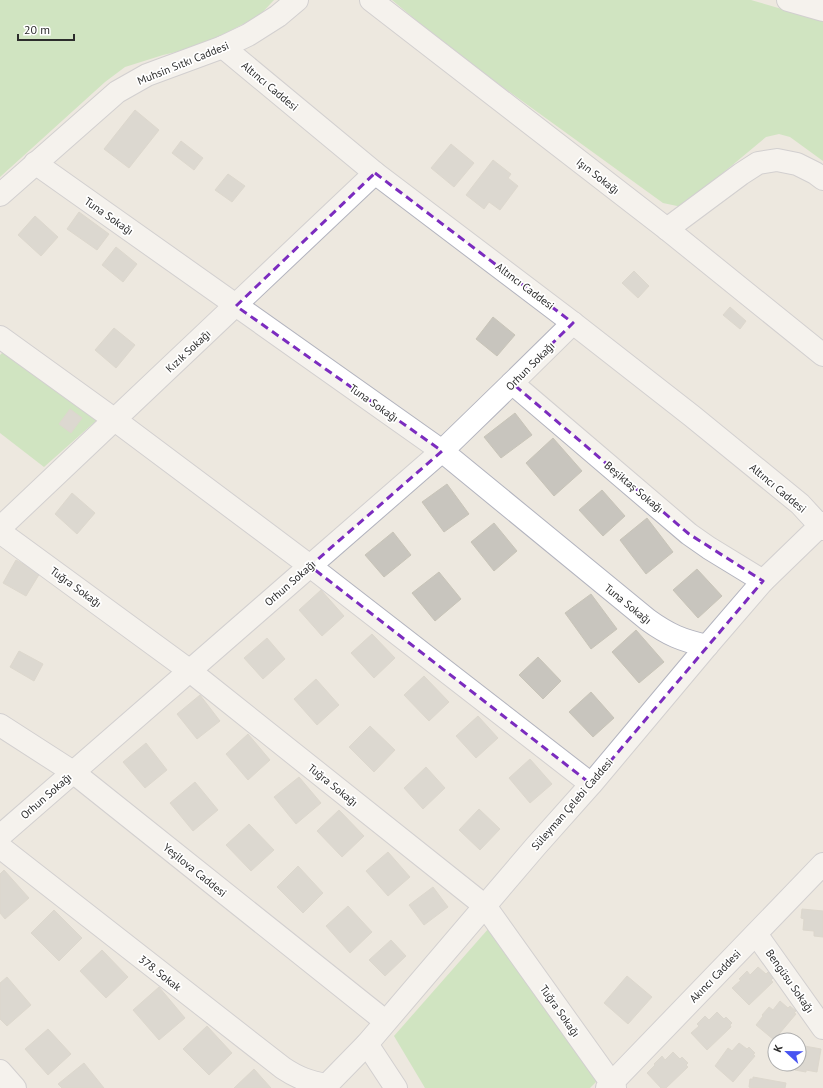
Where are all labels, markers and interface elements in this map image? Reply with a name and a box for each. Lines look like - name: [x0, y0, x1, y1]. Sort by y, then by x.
- scale bar: [18, 16, 74, 42]
- text: 20 m: [24, 22, 50, 37]
- street label: Muhsin Sıtkı Caddesi: [135, 38, 231, 88]
- street label: Altıncı Caddesi: [239, 58, 301, 114]
- street label: Işın Sokağı: [574, 155, 622, 197]
- street label: Tuna Sokağı: [82, 194, 136, 238]
- street label: Altıncı Caddesi: [493, 259, 557, 313]
- street label: Kızık Sokağı: [162, 327, 214, 375]
- street label: Orhun Sokağı: [503, 339, 557, 393]
- street label: Tuna Sokağı: [347, 381, 401, 425]
- street label: Beşiktaş Sokağı: [602, 458, 666, 516]
- street label: Altıncı Caddesi: [747, 460, 809, 516]
- street label: Orhun Sokağı: [261, 557, 319, 609]
- street label: Tuğra Sokağı: [48, 564, 104, 610]
- street label: Tuna Sokağı: [602, 581, 654, 627]
- street label: Süleyman Çelebi Caddesi: [528, 755, 616, 853]
- street label: Tuğra Sokağı: [305, 761, 361, 809]
- street label: Orhun Sokağı: [17, 770, 75, 822]
- street label: Yeşilova Caddesi: [160, 840, 230, 900]
- street label: Bengüsu Sokağı: [763, 946, 817, 1016]
- street label: Akıncı Caddesi: [686, 947, 744, 1005]
- street label: 378. Sokak: [136, 952, 185, 994]
- street label: Tuğra Sokağı: [537, 982, 583, 1040]
- north arrow: [767, 1032, 807, 1072]
- text: K: [770, 1042, 786, 1054]

